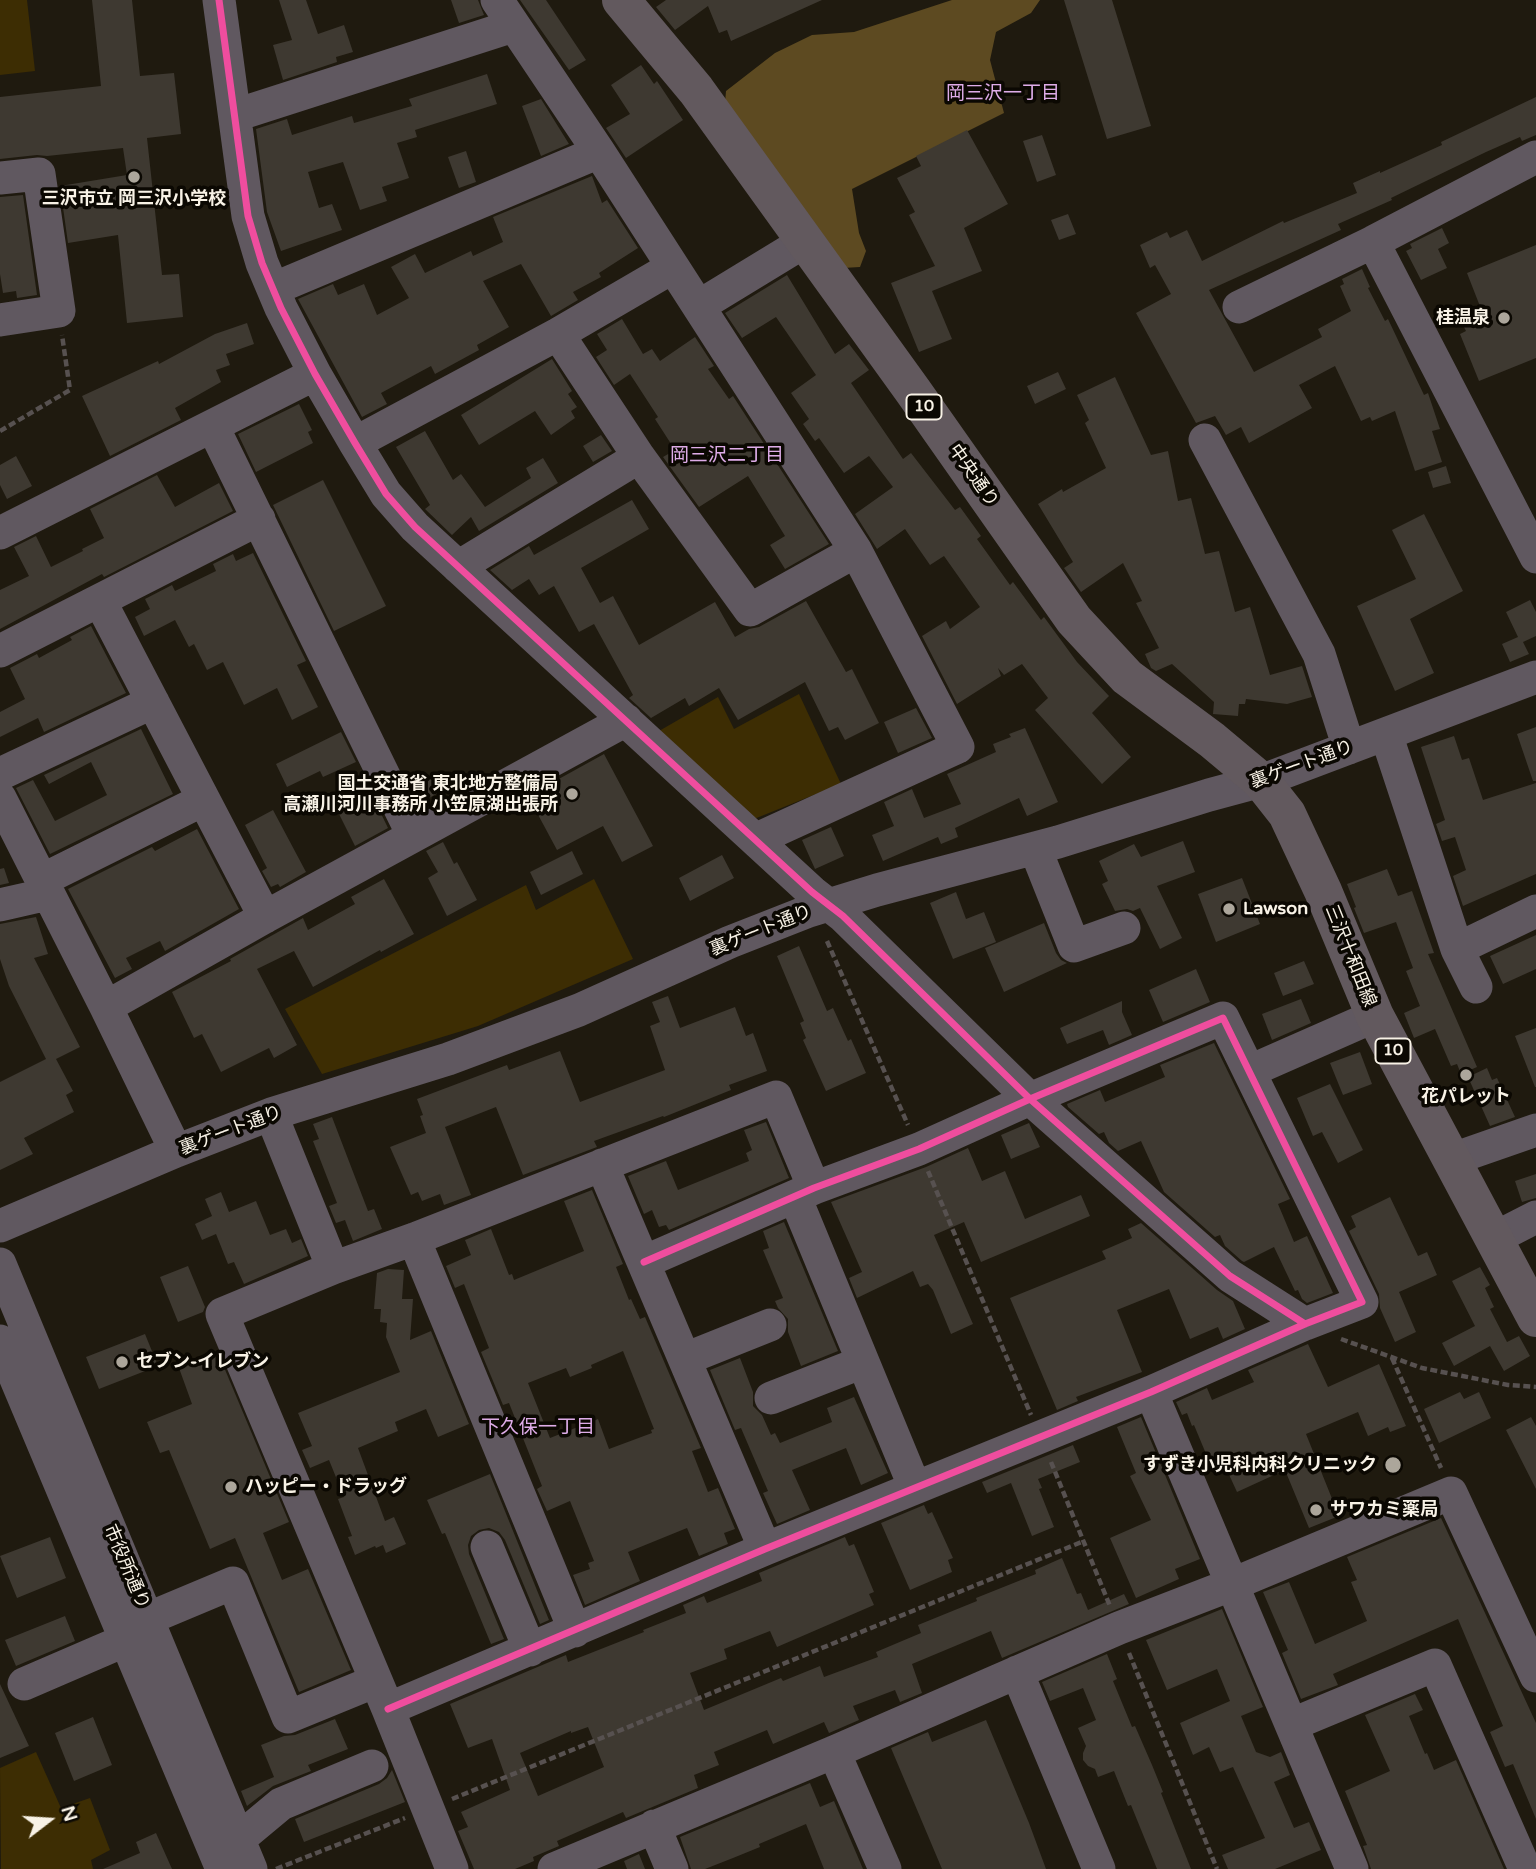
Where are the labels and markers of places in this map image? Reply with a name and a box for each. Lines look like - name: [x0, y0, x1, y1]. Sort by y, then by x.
- marker: 三沢市立 岡三沢小学校: [126, 169, 142, 185]
- place label: 三沢市立 岡三沢小学校: [42, 188, 226, 210]
- place label: 桂温泉: [1436, 307, 1490, 329]
- marker: 桂温泉: [1496, 310, 1512, 326]
- place label: 国土交通省 東北地方整備局 高瀬川河川事務所 小笠原湖出張所: [283, 773, 558, 816]
- marker: 国土交通省 東北地方整備局 高瀬川河川事務所 小笠原湖出張所: [564, 786, 580, 802]
- place label: Lawson: [1243, 898, 1308, 920]
- marker: Lawson: [1221, 901, 1237, 917]
- marker: 花パレット: [1458, 1067, 1474, 1083]
- place label: 花パレット: [1421, 1086, 1511, 1108]
- place label: セブン-イレブン: [136, 1351, 269, 1373]
- marker: セブン-イレブン: [114, 1354, 130, 1370]
- place label: すずき小児科内科クリニック: [1143, 1454, 1377, 1476]
- marker: すずき小児科内科クリニック: [1383, 1455, 1403, 1475]
- place label: ハッピー・ドラッグ: [245, 1476, 407, 1498]
- marker: ハッピー・ドラッグ: [223, 1479, 239, 1495]
- place label: サワカミ薬局: [1330, 1499, 1438, 1521]
- marker: サワカミ薬局: [1308, 1502, 1324, 1518]

